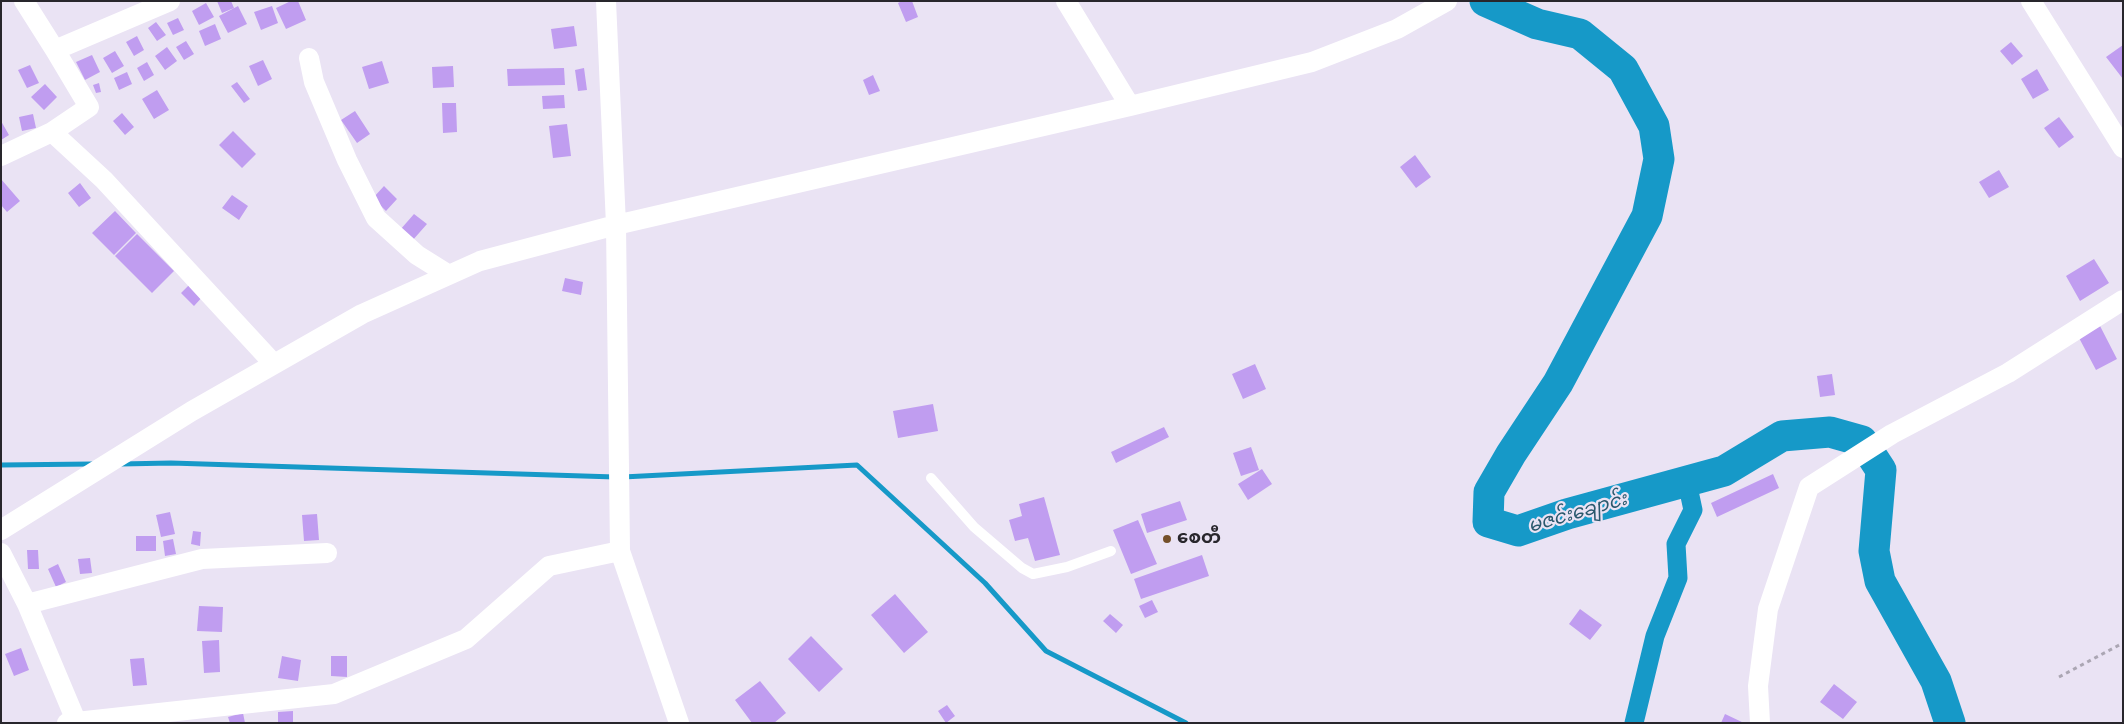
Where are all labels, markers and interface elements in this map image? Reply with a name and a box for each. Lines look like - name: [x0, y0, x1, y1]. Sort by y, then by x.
- water label: မဇင်းချောင်း: [1526, 489, 1630, 539]
- place label: စေတီ: [1177, 528, 1221, 550]
- marker: စေတီ: [1161, 533, 1173, 545]

